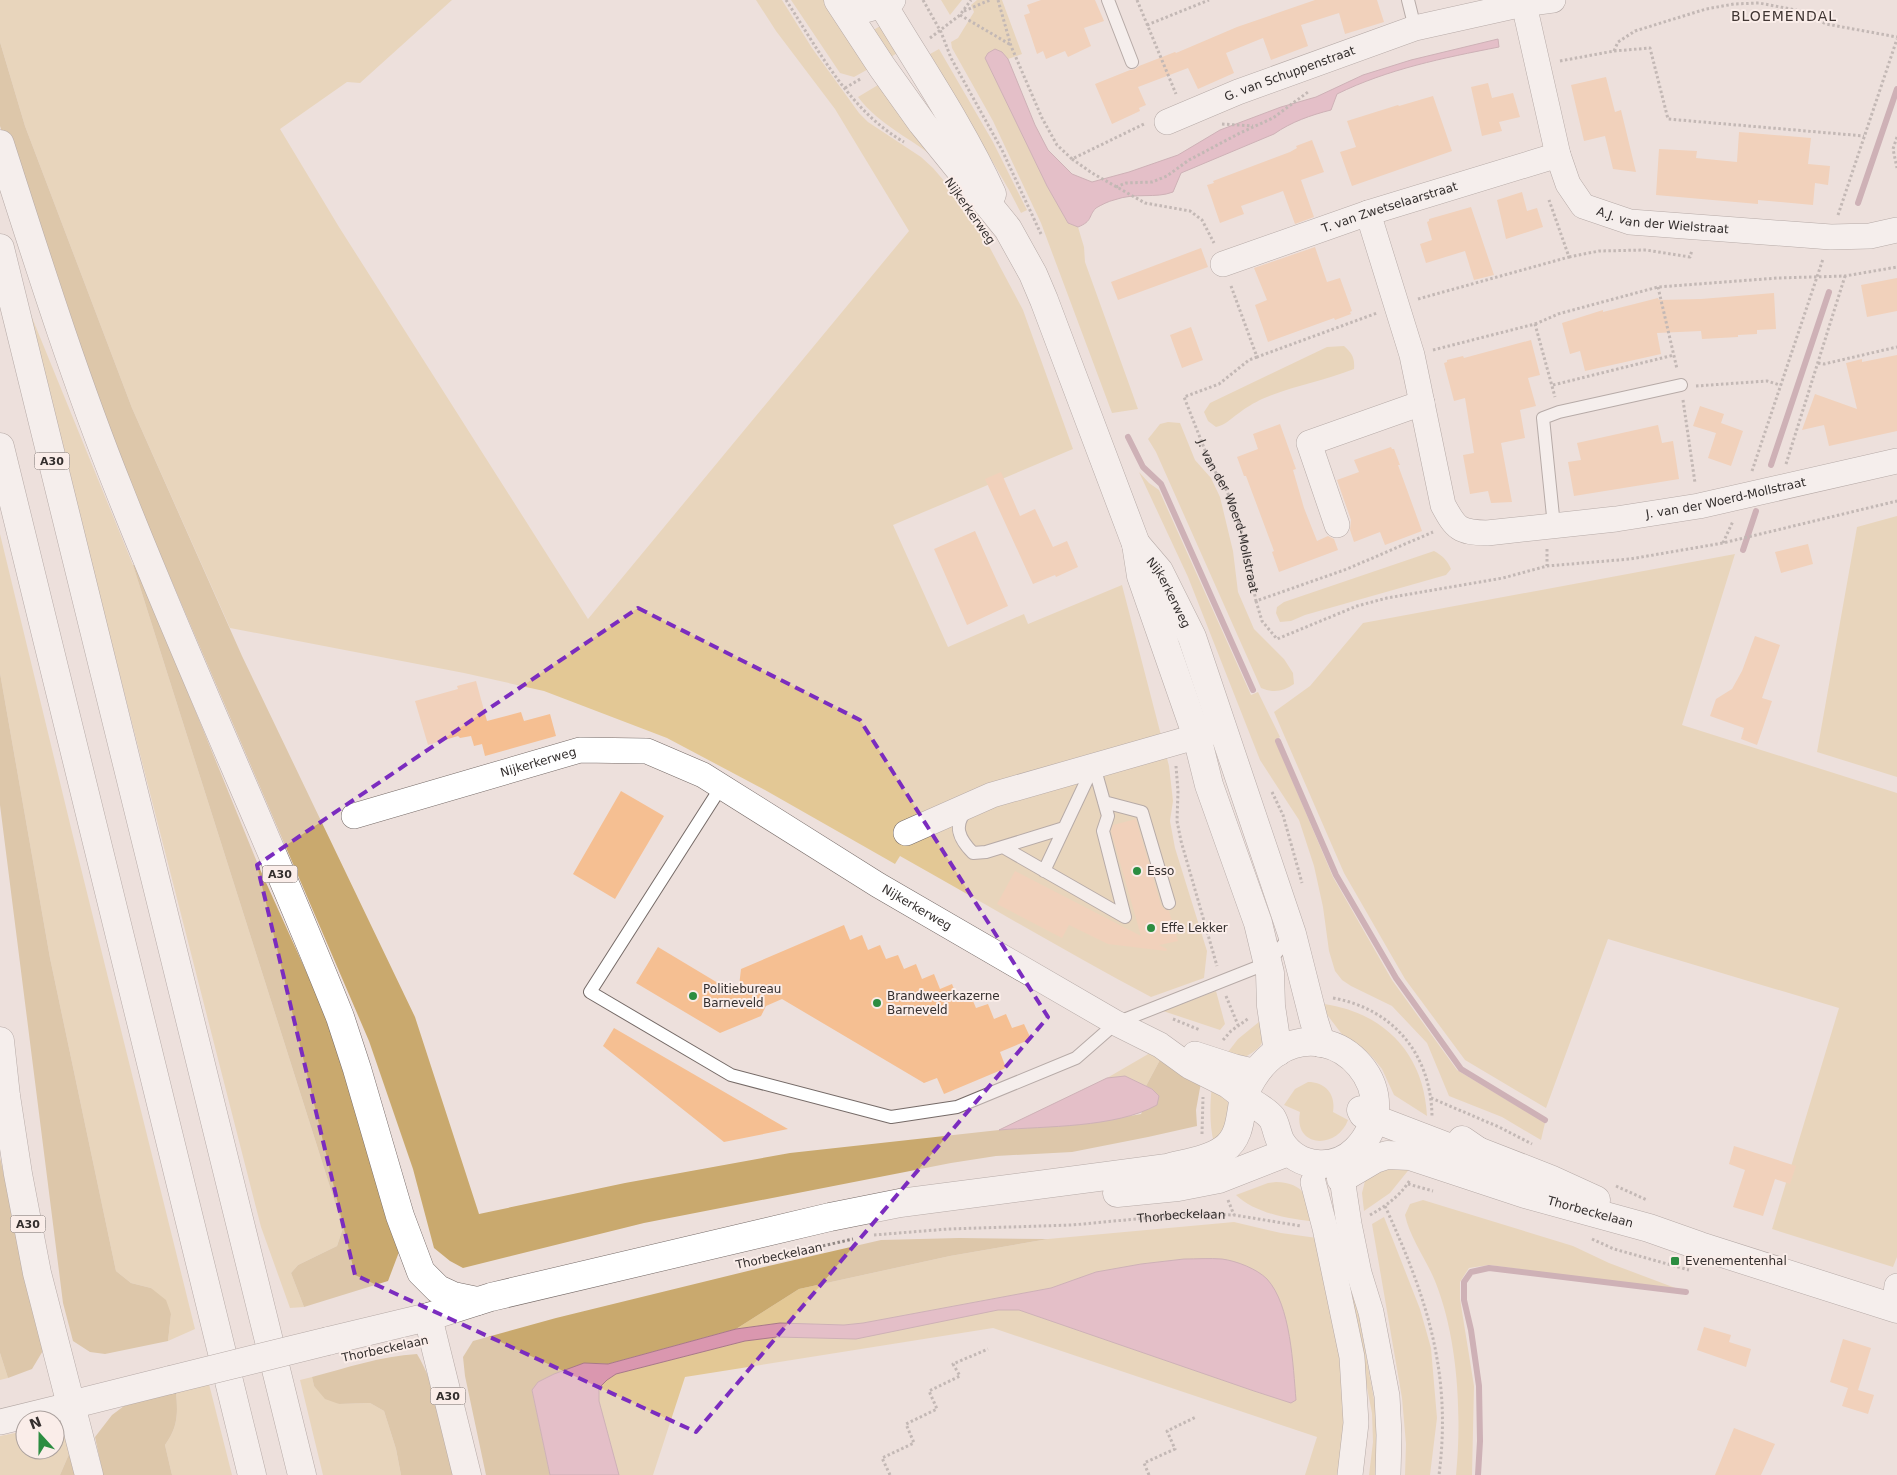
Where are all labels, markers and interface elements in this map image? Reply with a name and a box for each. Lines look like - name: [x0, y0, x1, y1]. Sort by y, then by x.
- district label: BLOEMENDAL: [1731, 8, 1837, 24]
- street label: G. van Schuppenstraat: [1222, 43, 1357, 104]
- street label: Nijkerkerweg: [942, 175, 998, 247]
- street label: T. van Zwetselaarstraat: [1319, 179, 1459, 236]
- street label: A.J. van der Wielstraat: [1595, 204, 1730, 236]
- street label: J. van der Woerd-Mollstraat: [1194, 436, 1261, 594]
- road number: A30: [34, 452, 70, 470]
- street label: J. van der Woerd-Mollstraat: [1644, 475, 1807, 521]
- street label: Nijkerkerweg: [1144, 555, 1193, 630]
- street label: Nijkerkerweg: [499, 744, 578, 780]
- place label: Esso: [1147, 864, 1174, 878]
- marker: Esso: [1131, 865, 1143, 877]
- road number: A30: [262, 866, 298, 882]
- street label: Nijkerkerweg: [880, 882, 954, 933]
- place label: Effe Lekker: [1161, 921, 1228, 935]
- marker: Effe Lekker: [1145, 922, 1157, 934]
- place label: Politiebureau Barneveld: [703, 982, 781, 1010]
- place label: Brandweerkazerne Barneveld: [887, 989, 1000, 1017]
- marker: Politiebureau Barneveld: [687, 990, 699, 1002]
- marker: Brandweerkazerne Barneveld: [871, 997, 883, 1009]
- street label: Thorbeckelaan: [1545, 1193, 1635, 1230]
- street label: Thorbeckelaan: [1136, 1207, 1226, 1226]
- road number: A30: [10, 1216, 46, 1232]
- street label: Thorbeckelaan: [733, 1240, 824, 1272]
- place label: Evenementenhal: [1685, 1254, 1787, 1268]
- marker: Evenementenhal: [1669, 1255, 1681, 1267]
- street label: Thorbeckelaan: [339, 1333, 430, 1365]
- road number: A30: [430, 1388, 466, 1404]
- north arrow: [15, 1410, 65, 1460]
- text: N: [27, 1413, 44, 1432]

